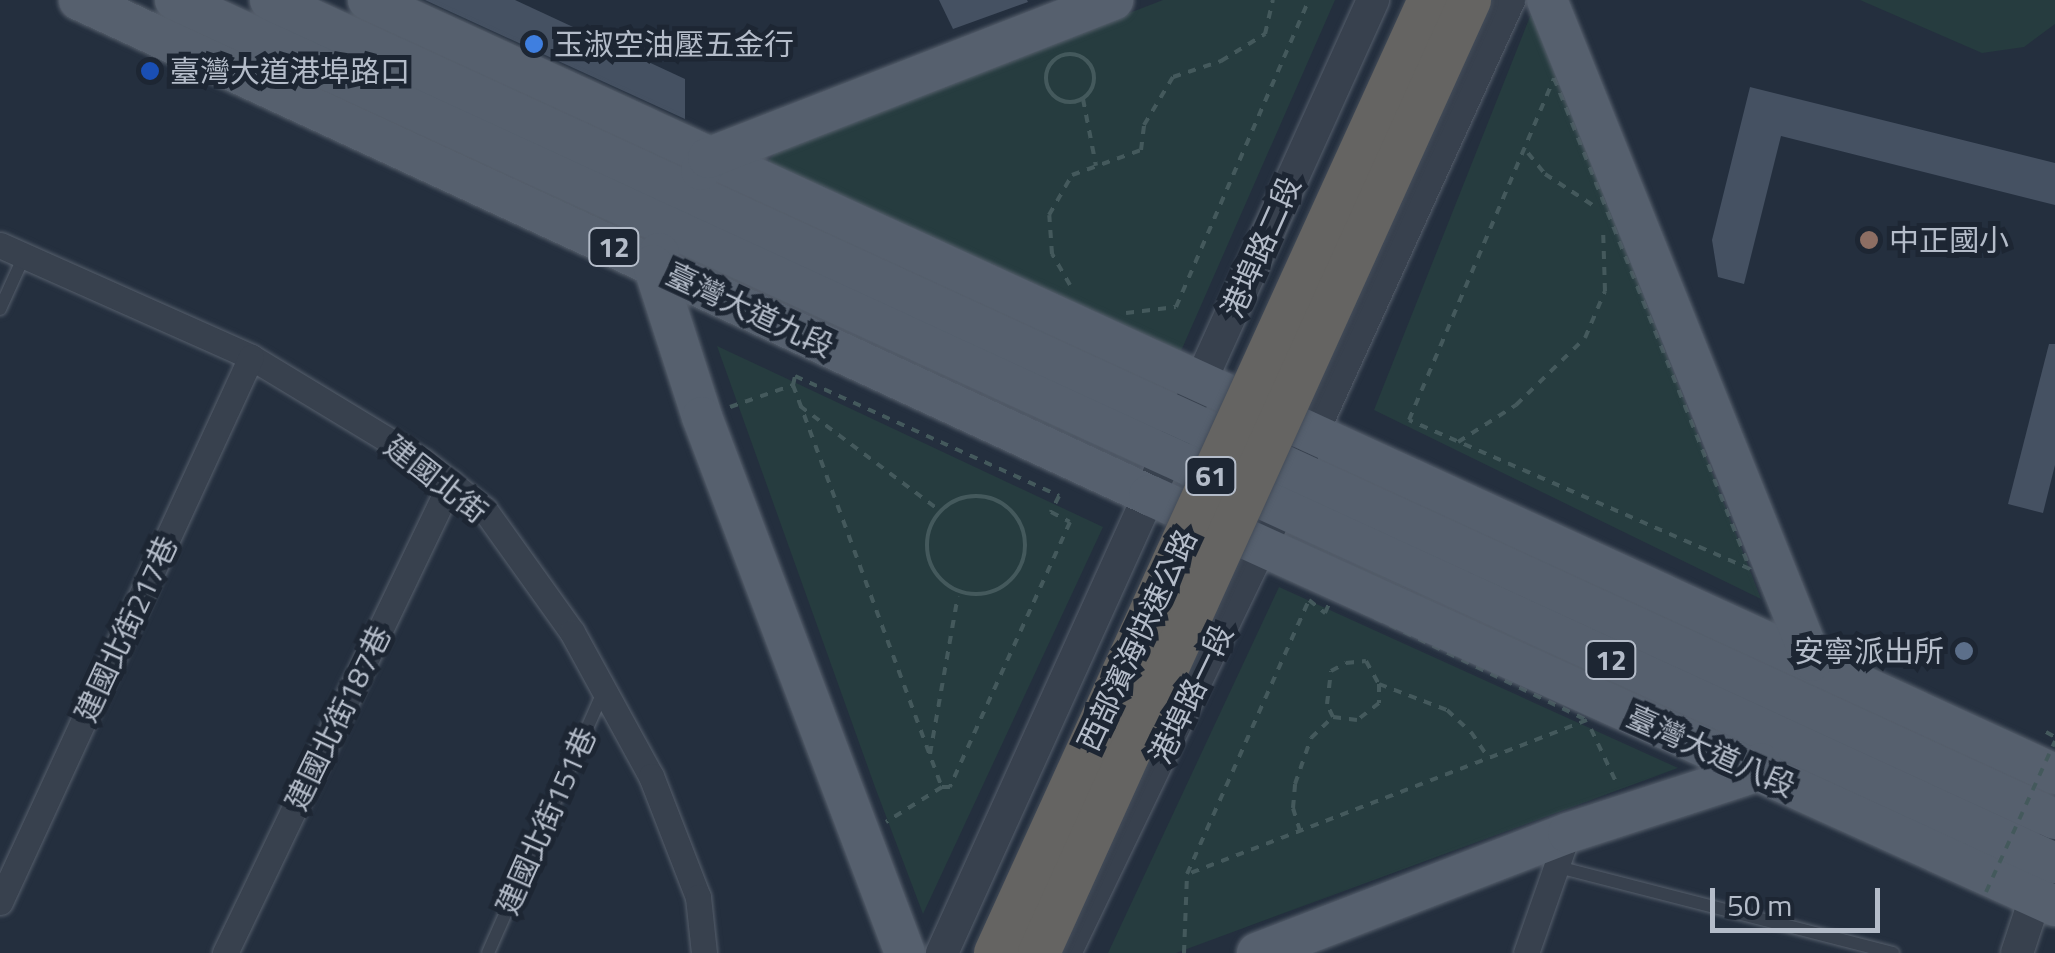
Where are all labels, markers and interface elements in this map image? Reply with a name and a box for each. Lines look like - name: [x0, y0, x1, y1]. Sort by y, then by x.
- place label: 玉淑空油壓五金行: [554, 26, 794, 62]
- marker: 玉淑空油壓五金行: [523, 33, 545, 55]
- place label: 臺灣大道港埠路口: [170, 53, 410, 89]
- marker: 臺灣大道港埠路口: [139, 60, 161, 82]
- street label: 港埠路二段: [1214, 171, 1308, 323]
- place label: 中正國小: [1889, 222, 2009, 258]
- road number: 12: [586, 224, 642, 270]
- marker: 中正國小: [1858, 229, 1880, 251]
- street label: 臺灣大道九段: [661, 256, 839, 364]
- street label: 建國北街: [378, 428, 494, 530]
- road number: 61: [1184, 453, 1238, 499]
- street label: 西部濱海快速公路: [1070, 524, 1204, 756]
- street label: 建國北街217巷: [67, 531, 185, 727]
- street label: 港埠路一段: [1142, 619, 1240, 769]
- street label: 建國北街187巷: [278, 620, 398, 816]
- place label: 安寧派出所: [1794, 633, 1944, 669]
- road number: 12: [1584, 637, 1638, 683]
- marker: 安寧派出所: [1953, 640, 1975, 662]
- street label: 臺灣大道八段: [1621, 698, 1801, 804]
- street label: 建國北街151巷: [489, 722, 603, 920]
- scale bar: [1715, 868, 1885, 930]
- text: 50 m: [1727, 882, 1792, 928]

